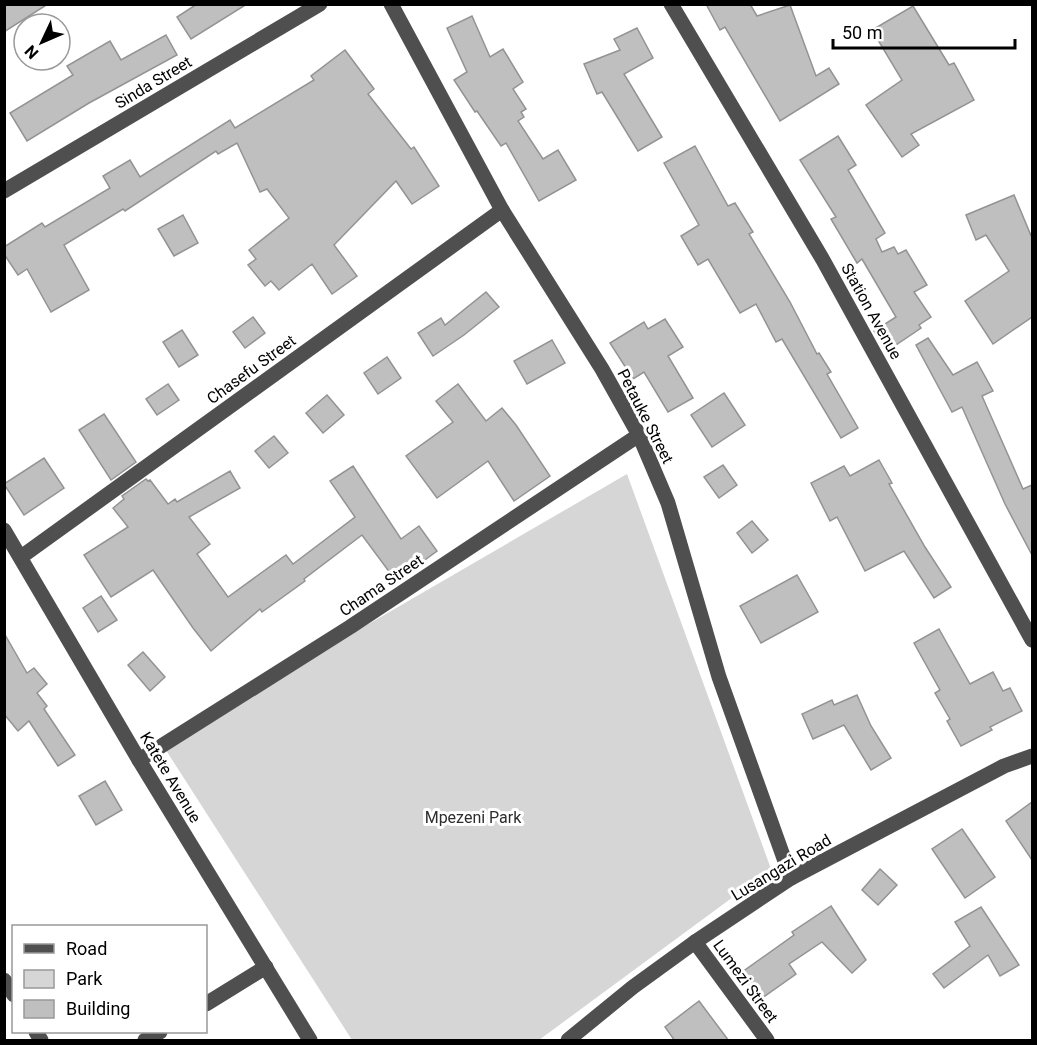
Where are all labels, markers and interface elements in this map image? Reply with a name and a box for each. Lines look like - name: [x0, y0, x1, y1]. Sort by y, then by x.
- north arrow: [12, 12, 72, 72]
- scale bar: [833, 12, 1014, 50]
- text: 50 m: [842, 22, 882, 43]
- text: N: [21, 41, 42, 63]
- street label: Sinda Street: [111, 52, 195, 113]
- street label: Station Avenue: [837, 260, 906, 363]
- street label: Chasefu Street: [203, 331, 299, 408]
- street label: Petauke Street: [614, 366, 678, 467]
- street label: Chama Street: [336, 550, 427, 620]
- street label: Katete Avenue: [136, 728, 205, 826]
- park label: Mpezeni Park: [425, 808, 522, 827]
- street label: Lusangazi Road: [728, 830, 835, 905]
- legend: [12, 925, 207, 1033]
- street label: Lumezi Street: [709, 936, 782, 1026]
- text: Road: [66, 938, 107, 959]
- text: Park: [66, 968, 103, 989]
- text: Building: [66, 998, 130, 1019]

